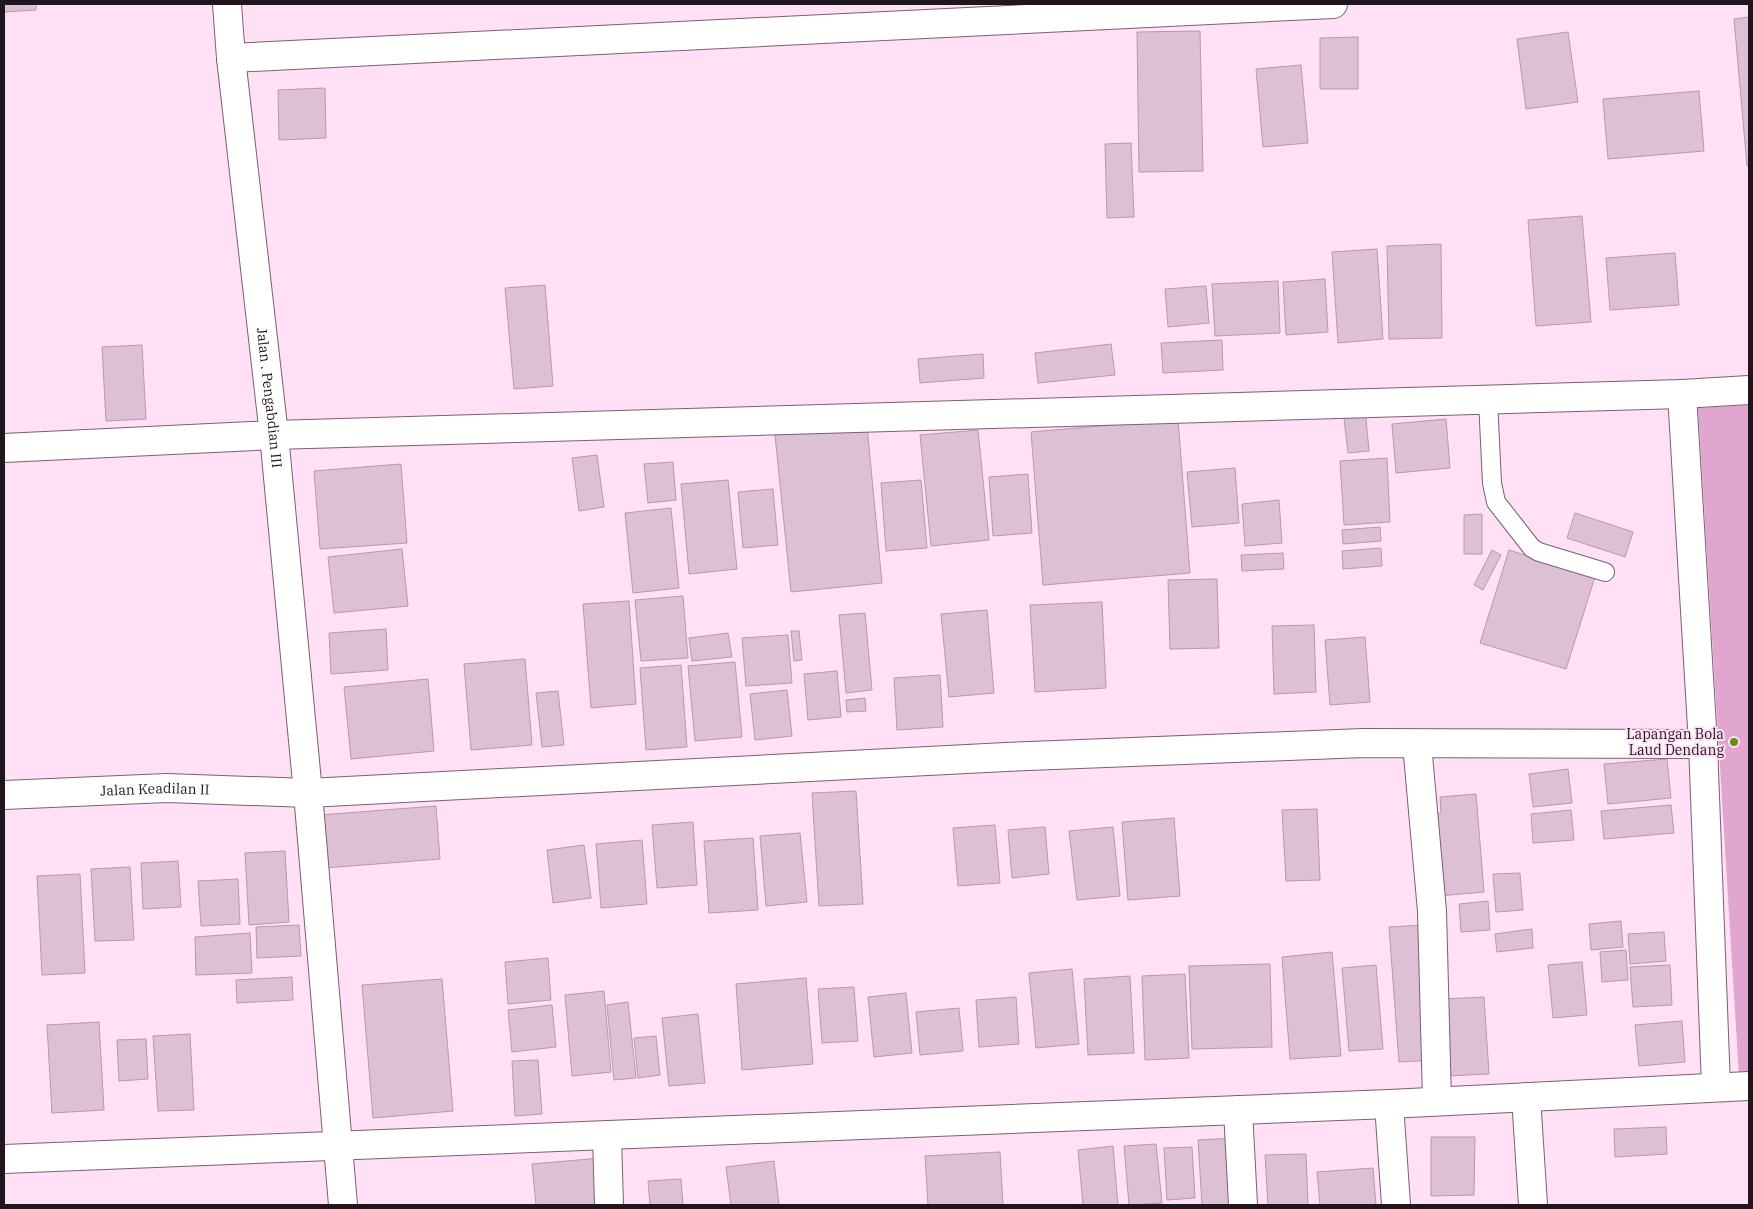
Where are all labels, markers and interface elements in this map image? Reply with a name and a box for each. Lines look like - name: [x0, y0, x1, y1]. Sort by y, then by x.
- street label: Jalan . Pengabdian III: [253, 327, 286, 469]
- place label: Lapangan Bola Laud Dendang: [1626, 725, 1724, 759]
- marker: Lapangan Bola Laud Dendang: [1728, 736, 1740, 748]
- street label: Jalan Keadilan II: [100, 779, 210, 800]

